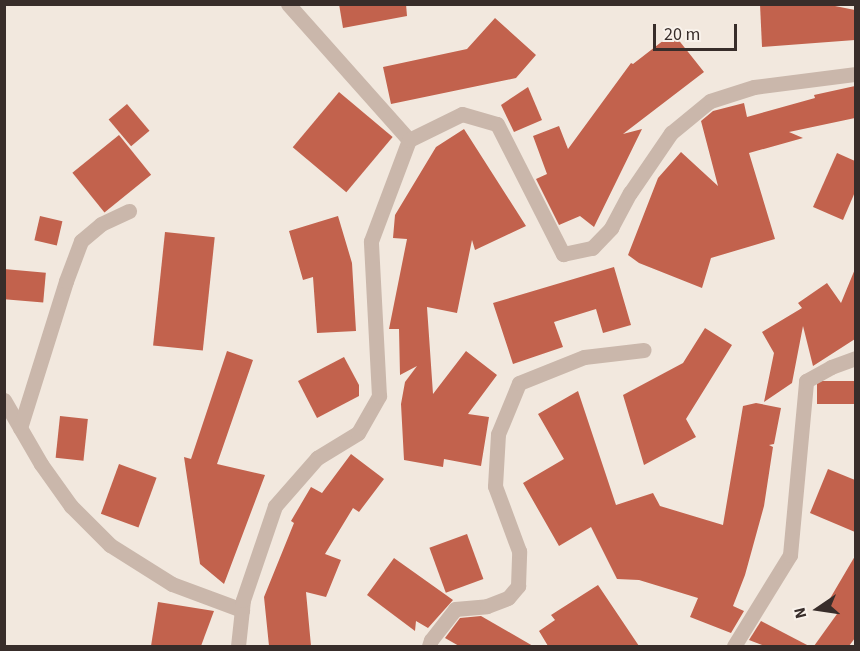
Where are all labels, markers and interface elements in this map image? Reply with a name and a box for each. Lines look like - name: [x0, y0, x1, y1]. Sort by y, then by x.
- scale bar: [656, 12, 740, 50]
- text: 20 m: [664, 22, 700, 47]
- north arrow: [788, 579, 848, 639]
- text: N: [789, 605, 812, 621]

